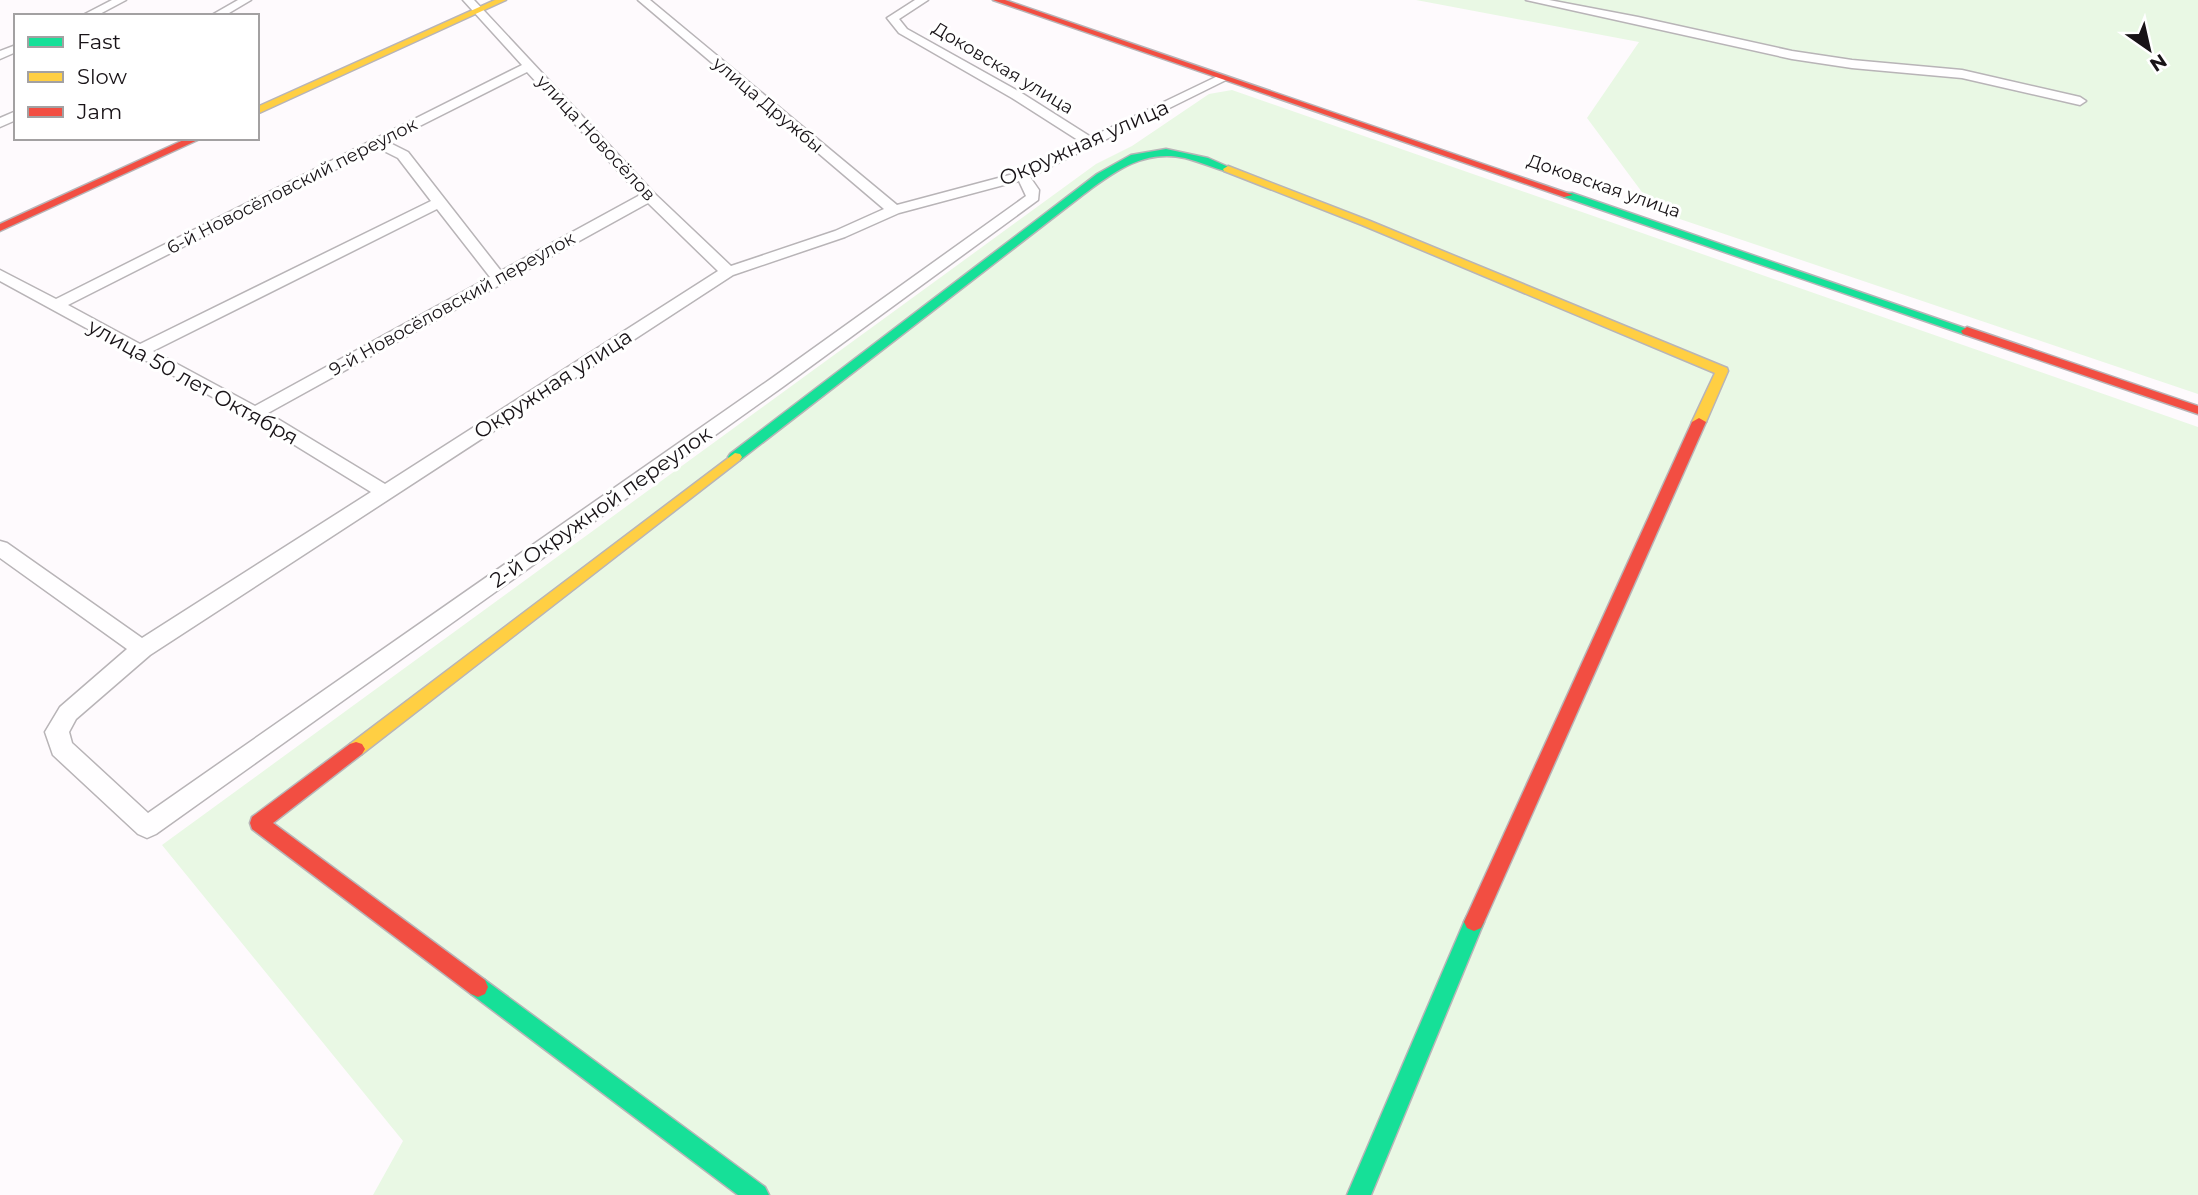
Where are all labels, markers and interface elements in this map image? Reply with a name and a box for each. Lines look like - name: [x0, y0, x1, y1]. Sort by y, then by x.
- legend: [14, 14, 259, 140]
- north arrow: [2114, 14, 2184, 84]
- street label: Доковская улица: [928, 17, 1078, 119]
- text: Fast: [77, 29, 121, 54]
- text: N: [2145, 49, 2171, 77]
- street label: улица Дружбы: [707, 52, 828, 158]
- text: Slow: [77, 64, 127, 89]
- street label: улица Новосёлов: [531, 70, 660, 206]
- street label: Окружная улица: [995, 94, 1172, 191]
- text: Jam: [76, 99, 122, 124]
- street label: 6-й Новосёловский переулок: [163, 113, 421, 259]
- street label: Доковская улица: [1524, 149, 1684, 223]
- street label: 9-й Новосёловский переулок: [325, 227, 579, 381]
- street label: улица 50 лет Октября: [83, 313, 303, 450]
- street label: Окружная улица: [469, 323, 636, 444]
- street label: 2-й Окружной переулок: [485, 421, 716, 593]

